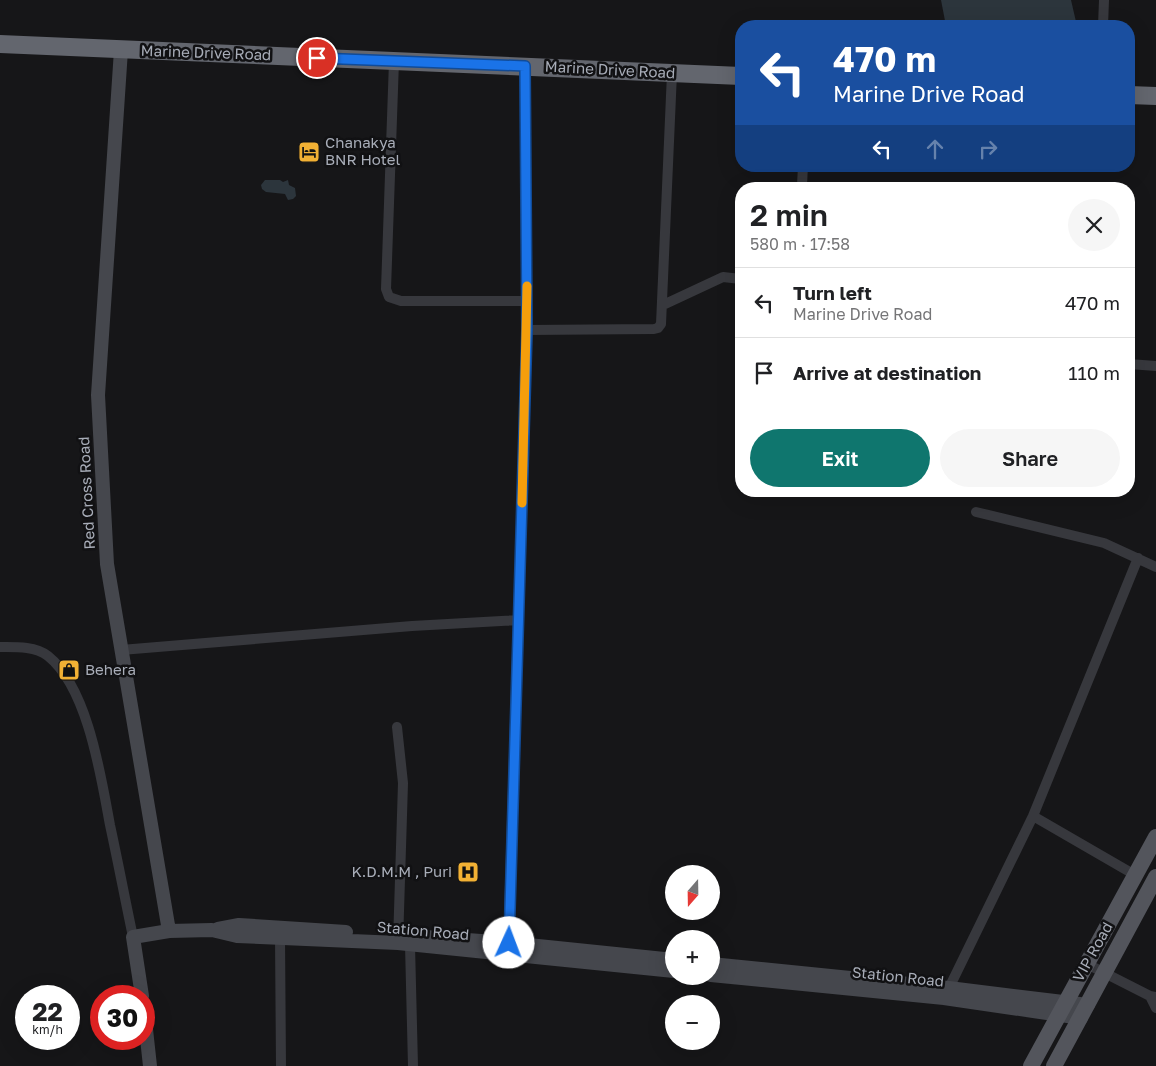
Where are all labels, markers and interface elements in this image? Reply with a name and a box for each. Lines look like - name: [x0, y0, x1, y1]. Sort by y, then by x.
- pin: [296, 37, 338, 79]
- text: 470 m: [833, 38, 936, 80]
- icon: left: [750, 40, 815, 105]
- street label: Marine Drive Road: [140, 41, 272, 63]
- icon: arrive: [303, 44, 331, 72]
- street label: Marine Drive Road: [544, 57, 676, 81]
- text: Marine Drive Road: [833, 80, 1025, 107]
- place label: Chanakya BNR Hotel: [325, 133, 401, 168]
- icon: left: [868, 135, 896, 163]
- icon: ahead: [921, 135, 949, 163]
- icon: right: [974, 135, 1002, 163]
- hotel icon: Chanakya BNR Hotel: [297, 140, 321, 164]
- text: 2 min: [750, 197, 828, 233]
- button: close: [1068, 199, 1120, 251]
- text: 580 m · 17:58: [750, 234, 850, 254]
- text: Turn left: [793, 281, 872, 304]
- icon: left: [750, 289, 778, 317]
- text: 470 m: [1065, 291, 1120, 314]
- text: Marine Drive Road: [793, 304, 932, 324]
- icon: arrive: [750, 359, 778, 387]
- text: Arrive at destination: [793, 361, 981, 384]
- text: 110 m: [1068, 361, 1120, 384]
- button: Exit: [750, 429, 930, 487]
- button: Share: [940, 429, 1120, 487]
- street label: Red Cross Road: [74, 436, 98, 550]
- shop icon: Behera: [57, 658, 81, 682]
- place label: Behera: [85, 660, 136, 678]
- hospital icon: K.D.M.M , Puri: [456, 860, 480, 884]
- place label: K.D.M.M , Puri: [351, 862, 452, 880]
- north arrow: [665, 865, 720, 920]
- map controls: [665, 865, 720, 1050]
- position arrow: [482, 916, 534, 968]
- street label: Station Road: [376, 917, 470, 943]
- street label: VIP Road: [1068, 919, 1116, 984]
- button: +: [665, 930, 720, 985]
- street label: Station Road: [851, 962, 945, 990]
- speed limit sign: 30: [90, 985, 155, 1050]
- button: −: [665, 995, 720, 1050]
- text: 22: [32, 996, 63, 1027]
- text: km/h: [32, 1022, 63, 1037]

